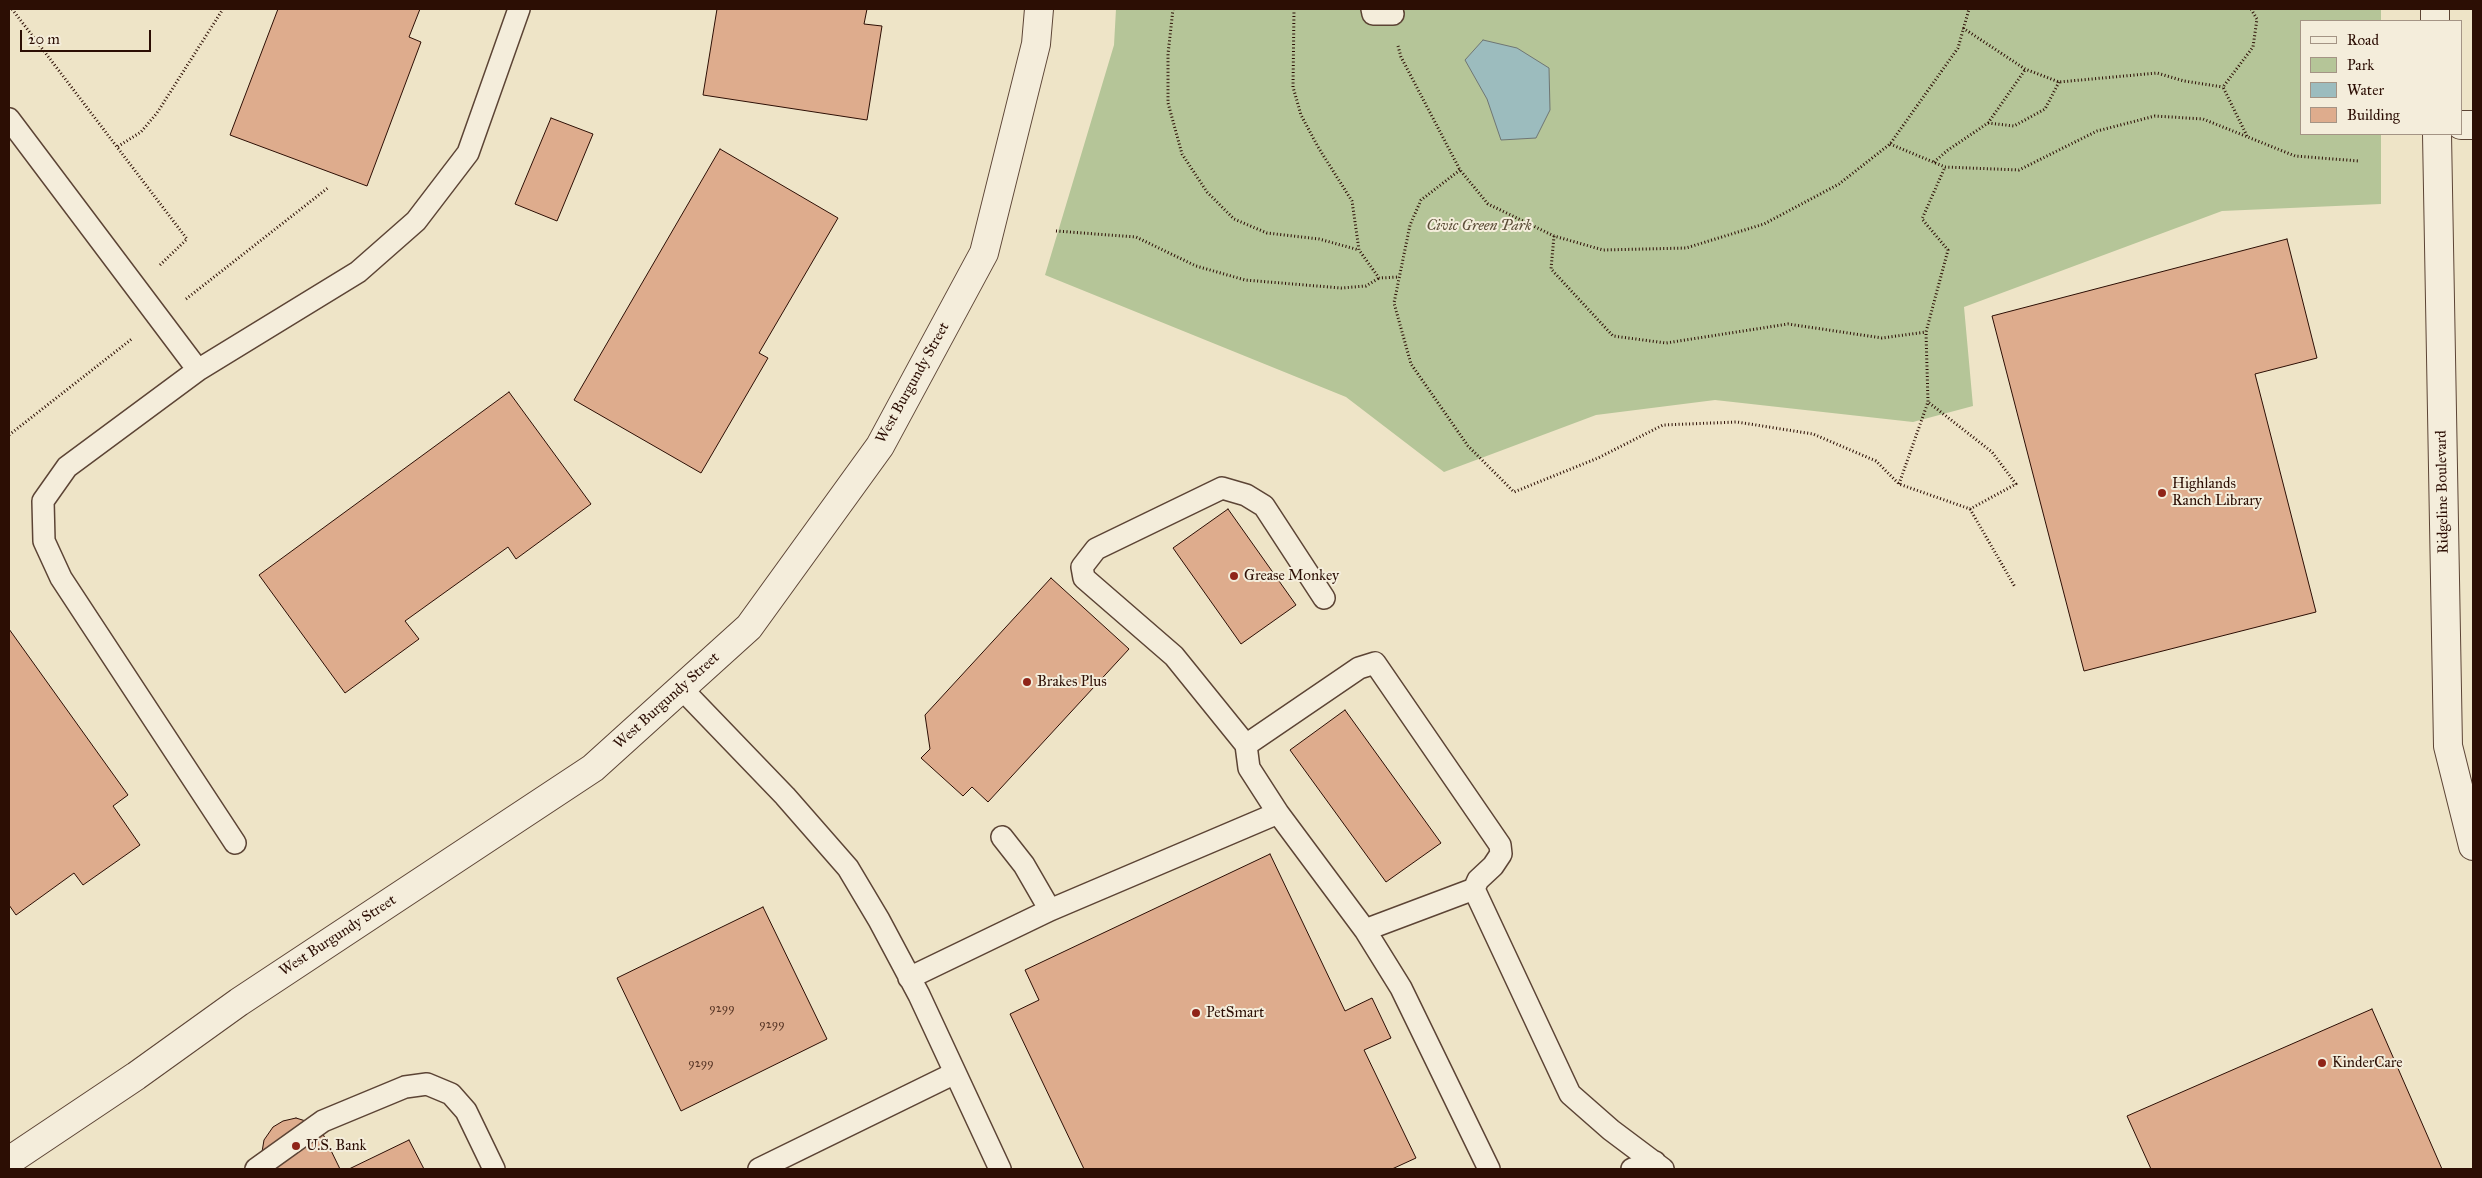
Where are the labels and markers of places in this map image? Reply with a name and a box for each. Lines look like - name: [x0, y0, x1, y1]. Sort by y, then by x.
- place label: Highlands Ranch Library: [2172, 475, 2262, 510]
- marker: Highlands Ranch Library: [2156, 487, 2168, 499]
- place label: Grease Monkey: [1244, 567, 1339, 585]
- marker: Grease Monkey: [1228, 570, 1240, 582]
- place label: Brakes Plus: [1037, 673, 1107, 691]
- marker: Brakes Plus: [1021, 676, 1033, 688]
- place label: PetSmart: [1206, 1004, 1264, 1022]
- marker: PetSmart: [1190, 1007, 1202, 1019]
- place label: KinderCare: [2332, 1054, 2403, 1072]
- marker: KinderCare: [2316, 1057, 2328, 1069]
- place label: U.S. Bank: [306, 1137, 367, 1155]
- marker: U.S. Bank: [290, 1140, 302, 1152]

